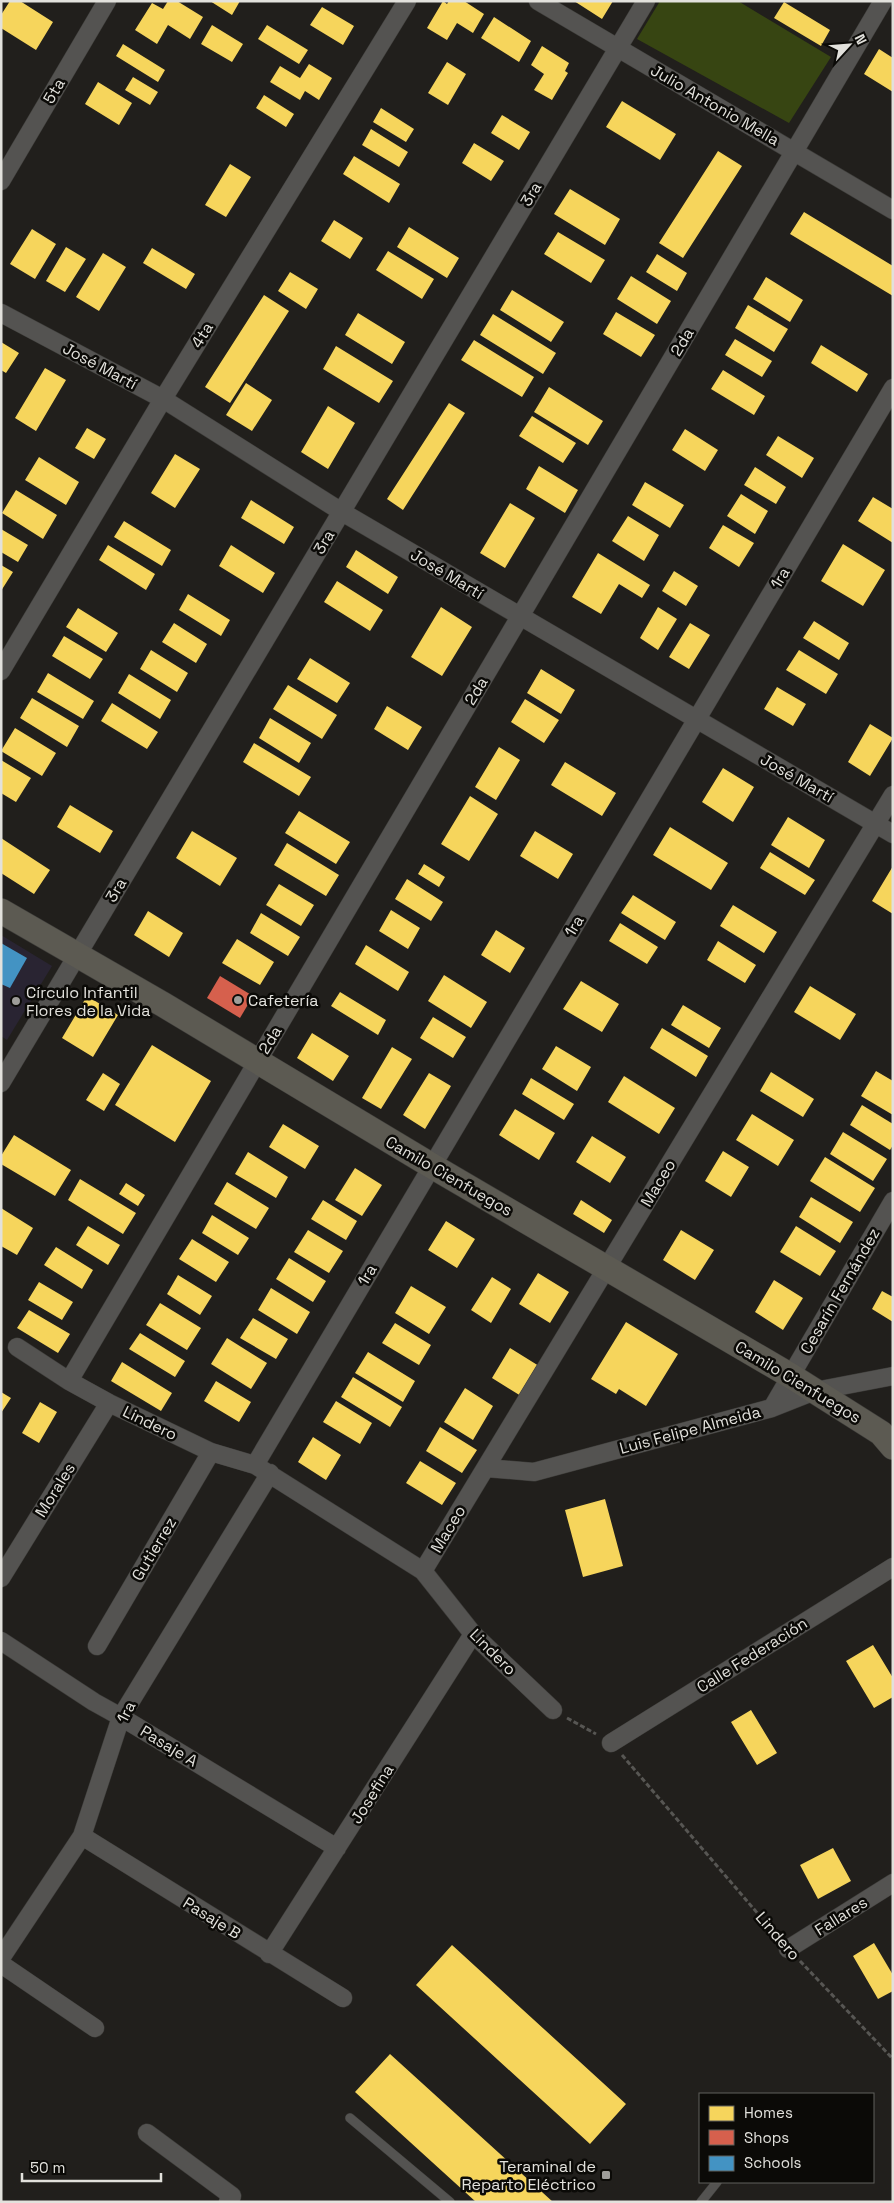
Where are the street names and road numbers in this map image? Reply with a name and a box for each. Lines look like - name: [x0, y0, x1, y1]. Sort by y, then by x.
- street label: Julio Antonio Mella: [647, 60, 783, 150]
- street label: 5ta: [38, 74, 70, 108]
- street label: 3ra: [516, 178, 546, 210]
- street label: 4ta: [186, 318, 218, 352]
- street label: 2da: [665, 324, 699, 360]
- street label: José Martí: [59, 338, 141, 394]
- street label: 3ra: [309, 526, 339, 558]
- street label: José Martí: [407, 544, 487, 604]
- street label: 1ra: [765, 563, 795, 593]
- street label: 2da: [459, 673, 493, 709]
- street label: José Martí: [757, 749, 838, 807]
- street label: 3ra: [101, 874, 131, 906]
- street label: 1ra: [559, 911, 589, 941]
- street label: 2da: [253, 1022, 287, 1058]
- street label: Camilo Cienfuegos: [382, 1131, 516, 1221]
- street label: Maceo: [636, 1155, 680, 1211]
- street label: Cesarín Fernández: [795, 1224, 885, 1358]
- street label: 1ra: [352, 1260, 382, 1290]
- street label: Camilo Cienfuegos: [731, 1336, 865, 1428]
- street label: Lindero: [119, 1401, 181, 1445]
- street label: Luis Felipe Almeida: [617, 1401, 763, 1459]
- street label: Morales: [30, 1459, 80, 1521]
- street label: Maceo: [426, 1501, 470, 1557]
- street label: Gutierrez: [127, 1513, 181, 1585]
- street label: Calle Federación: [693, 1613, 811, 1697]
- street label: Lindero: [465, 1624, 521, 1680]
- street label: 1ra: [112, 1698, 140, 1726]
- street label: Pasaje A: [136, 1721, 202, 1771]
- street label: Josefina: [346, 1760, 398, 1828]
- street label: Pasaje B: [179, 1892, 245, 1944]
- street label: Fallares: [811, 1892, 871, 1940]
- street label: Lindero: [751, 1907, 805, 1965]

